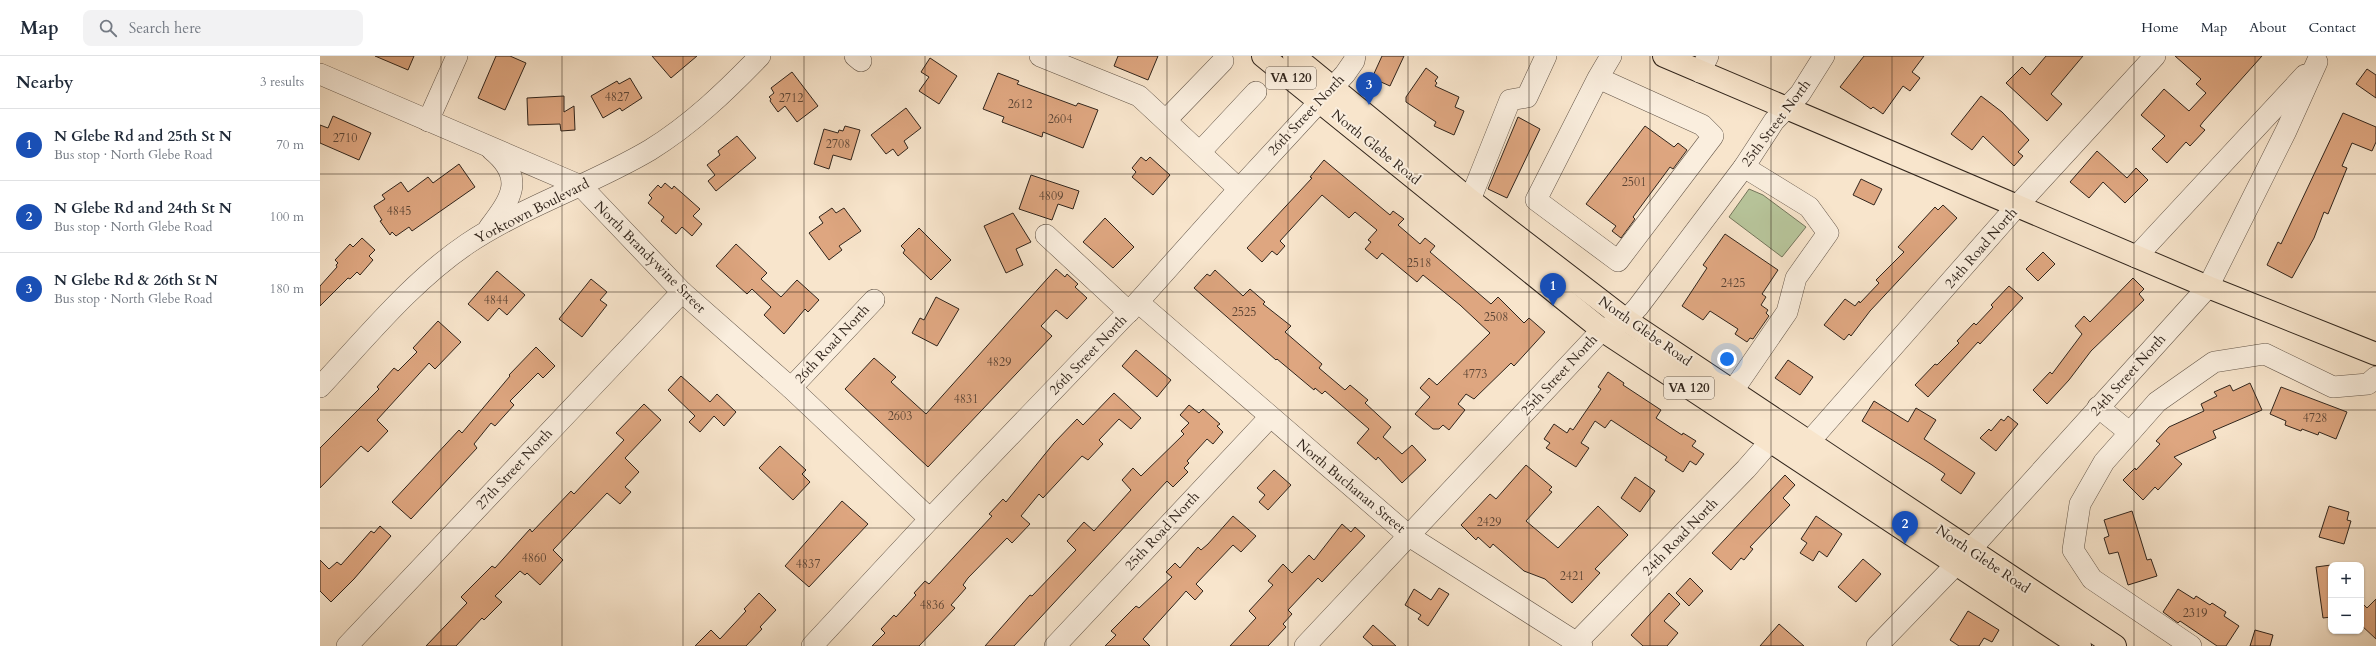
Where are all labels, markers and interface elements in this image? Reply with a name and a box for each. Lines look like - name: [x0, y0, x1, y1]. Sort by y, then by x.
- search box: [83, 10, 363, 46]
- text: Map: [20, 15, 59, 41]
- icon: search: [97, 17, 119, 39]
- text: Search here: [129, 18, 201, 38]
- text: Home: [2141, 18, 2179, 37]
- text: Map: [2201, 18, 2227, 37]
- text: About: [2249, 18, 2286, 37]
- text: Contact: [2308, 18, 2356, 37]
- road number: VA 120: [1266, 67, 1316, 89]
- street label: 26th Street North: [1263, 70, 1349, 160]
- text: Nearby: [16, 71, 73, 94]
- pin: 3: [1356, 72, 1382, 105]
- text: 3 results: [260, 73, 304, 91]
- street label: 25th Street North: [1737, 75, 1815, 170]
- house number: 4827: [605, 89, 629, 105]
- house number: 2712: [779, 90, 803, 106]
- house number: 2612: [1008, 96, 1032, 112]
- street label: North Glebe Road: [1327, 105, 1425, 189]
- house number: 2604: [1048, 111, 1072, 127]
- text: N Glebe Rd and 25th St N: [54, 126, 232, 146]
- house number: 2710: [333, 130, 357, 146]
- text: 1: [26, 136, 32, 154]
- text: 70 m: [276, 136, 304, 154]
- house number: 2708: [826, 136, 850, 152]
- text: Bus stop · North Glebe Road: [54, 146, 213, 164]
- street label: Yorktown Boulevard: [472, 174, 593, 248]
- house number: 2501: [1622, 174, 1646, 190]
- house number: 4809: [1039, 188, 1063, 204]
- street label: North Brandywine Street: [590, 197, 710, 317]
- text: N Glebe Rd and 24th St N: [54, 198, 232, 218]
- house number: 4845: [387, 203, 411, 219]
- street label: 24th Road North: [1941, 203, 2022, 293]
- text: 2: [26, 208, 32, 226]
- text: 100 m: [270, 208, 304, 226]
- text: Bus stop · North Glebe Road: [54, 218, 213, 236]
- house number: 2518: [1407, 255, 1431, 271]
- text: N Glebe Rd & 26th St N: [54, 270, 218, 290]
- pin: 1: [1540, 273, 1566, 306]
- house number: 2425: [1721, 275, 1745, 291]
- text: 3: [26, 280, 32, 298]
- text: 180 m: [270, 280, 304, 298]
- text: Bus stop · North Glebe Road: [54, 290, 213, 308]
- house number: 4844: [484, 292, 508, 308]
- street label: North Glebe Road: [1595, 292, 1696, 371]
- street label: 26th Road North: [790, 300, 874, 388]
- house number: 2525: [1232, 304, 1256, 320]
- house number: 2508: [1484, 309, 1508, 325]
- street label: 26th Street North: [1045, 311, 1131, 399]
- street label: 25th Street North: [1516, 330, 1602, 420]
- street label: 24th Street North: [2086, 330, 2170, 420]
- your location: [1717, 349, 1737, 369]
- house number: 4829: [987, 354, 1011, 370]
- house number: 4773: [1463, 366, 1487, 382]
- road number: VA 120: [1664, 377, 1714, 399]
- house number: 4831: [954, 391, 978, 407]
- house number: 2603: [888, 408, 912, 424]
- house number: 4728: [2303, 410, 2327, 426]
- street label: 27th Street North: [471, 424, 557, 514]
- street label: North Buchanan Street: [1292, 435, 1410, 538]
- street label: 25th Road North: [1120, 487, 1204, 575]
- street label: 24th Road North: [1638, 494, 1722, 580]
- pin: 2: [1892, 511, 1918, 544]
- house number: 2429: [1477, 514, 1501, 530]
- street label: North Glebe Road: [1932, 520, 2034, 598]
- house number: 4860: [522, 550, 546, 566]
- house number: 4837: [796, 556, 820, 572]
- map controls: [2328, 562, 2364, 634]
- button: +: [2328, 562, 2364, 598]
- house number: 2421: [1560, 568, 1584, 584]
- house number: 4836: [920, 597, 944, 613]
- button: −: [2328, 598, 2364, 634]
- house number: 2319: [2183, 605, 2207, 621]

